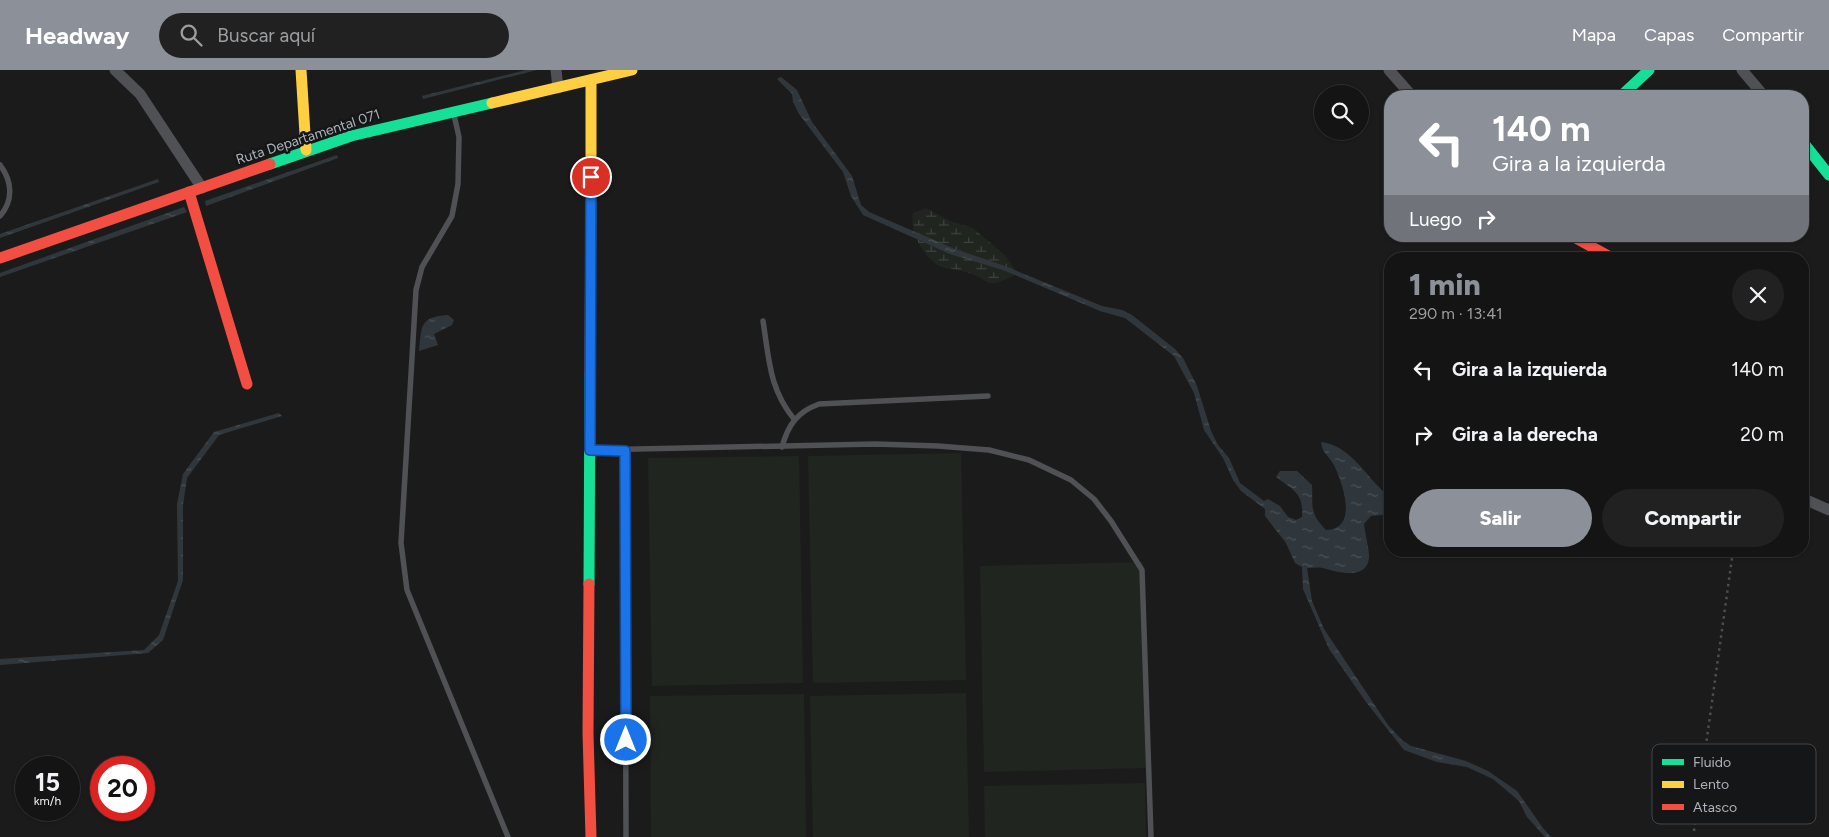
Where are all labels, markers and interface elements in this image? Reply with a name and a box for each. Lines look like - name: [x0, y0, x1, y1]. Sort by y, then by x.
- search box: [159, 13, 509, 58]
- text: Headway: [25, 21, 129, 50]
- icon: search: [177, 21, 205, 49]
- text: Buscar aquí: [217, 24, 315, 47]
- text: Mapa: [1572, 24, 1616, 46]
- text: Capas: [1644, 24, 1694, 46]
- text: Compartir: [1722, 24, 1804, 46]
- map controls: [1314, 85, 1369, 140]
- button: search: [1314, 85, 1369, 140]
- street label: Ruta Departamental 071: [234, 106, 382, 168]
- text: 140 m: [1492, 108, 1590, 150]
- icon: left: [1409, 110, 1474, 175]
- text: Gira a la izquierda: [1492, 150, 1666, 177]
- pin: [570, 156, 612, 198]
- icon: arrive: [577, 163, 605, 191]
- icon: right: [1472, 205, 1500, 233]
- text: Luego: [1409, 208, 1462, 231]
- text: 1 min: [1409, 266, 1481, 303]
- button: close: [1732, 269, 1784, 321]
- text: 290 m · 13:41: [1409, 304, 1503, 323]
- icon: left: [1409, 356, 1437, 384]
- text: Gira a la izquierda: [1452, 358, 1607, 381]
- text: 140 m: [1731, 358, 1784, 381]
- icon: right: [1409, 421, 1437, 449]
- text: Gira a la derecha: [1452, 423, 1598, 446]
- text: 20 m: [1740, 423, 1784, 446]
- button: Salir: [1409, 489, 1592, 547]
- button: Compartir: [1602, 489, 1784, 547]
- position arrow: [599, 713, 651, 765]
- legend: [1652, 744, 1816, 824]
- text: Fluido: [1693, 754, 1731, 771]
- speed limit sign: 20: [90, 756, 155, 821]
- text: 15: [35, 767, 60, 797]
- text: Lento: [1693, 776, 1729, 793]
- text: km/h: [34, 794, 61, 808]
- text: Atasco: [1693, 799, 1737, 816]

